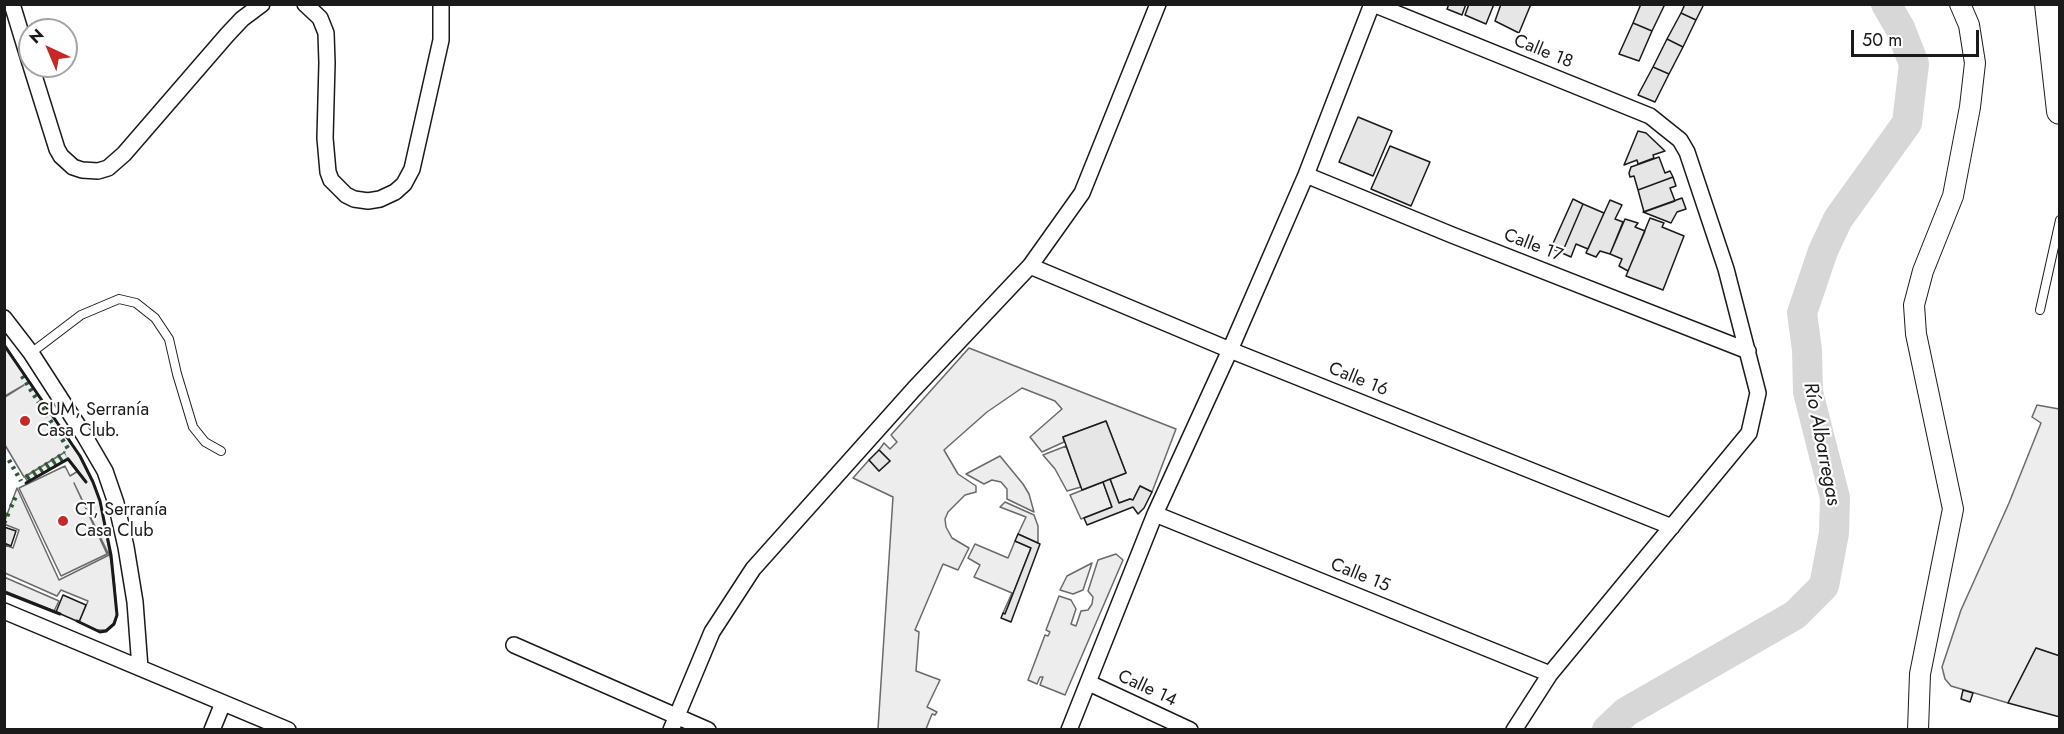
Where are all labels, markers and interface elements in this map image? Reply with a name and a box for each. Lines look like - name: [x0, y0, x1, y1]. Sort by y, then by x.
- north arrow: [18, 18, 78, 78]
- scale bar: [1854, 18, 1982, 56]
- text: N: [24, 23, 49, 49]
- text: 50 m: [1862, 27, 1902, 53]
- street label: Calle 18: [1510, 30, 1576, 74]
- street label: Calle 17: [1500, 225, 1566, 267]
- street label: Calle 16: [1325, 358, 1391, 402]
- water label: Río Albarregas: [1797, 380, 1845, 508]
- place label: CUM, Serranía Casa Club.: [37, 400, 149, 442]
- marker: CUM, Serranía Casa Club.: [18, 414, 32, 428]
- place label: CT, Serranía Casa Club: [75, 500, 167, 542]
- marker: CT, Serranía Casa Club: [56, 514, 70, 528]
- street label: Calle 15: [1327, 554, 1393, 598]
- street label: Calle 14: [1114, 666, 1180, 712]

